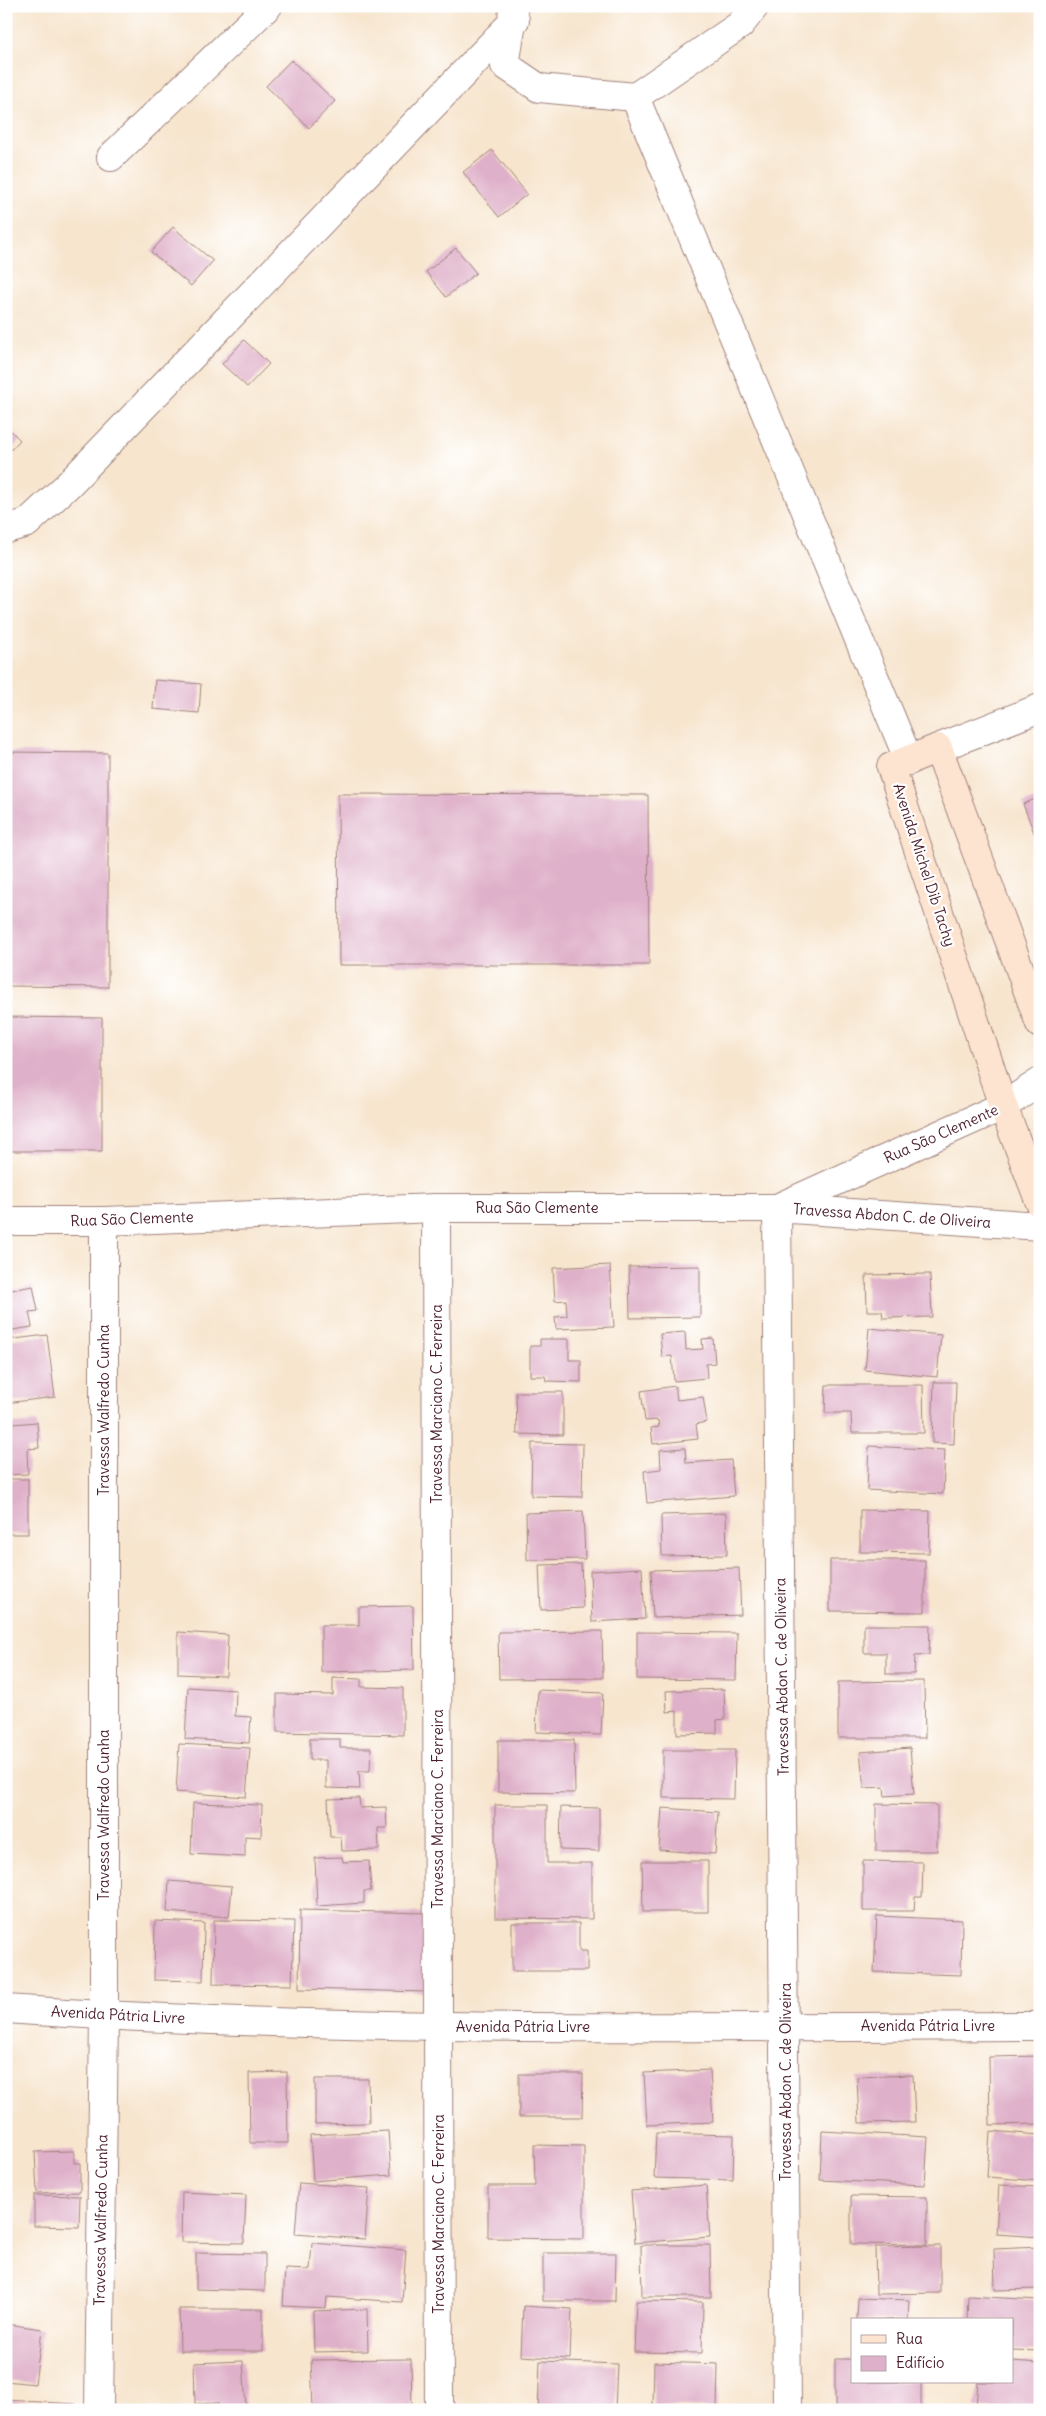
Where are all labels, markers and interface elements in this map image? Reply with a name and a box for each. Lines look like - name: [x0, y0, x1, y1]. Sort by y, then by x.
- street label: Avenida Michel Dib Tachy: [889, 781, 960, 949]
- street label: Rua São Clemente: [881, 1100, 1001, 1167]
- street label: Rua São Clemente: [475, 1198, 599, 1217]
- street label: Travessa Abdon C. de Oliveira: [792, 1199, 992, 1232]
- street label: Rua São Clemente: [70, 1207, 194, 1230]
- street label: Travessa Marciano C. Ferreira: [427, 1304, 446, 1504]
- street label: Travessa Walfredo Cunha: [94, 1324, 113, 1496]
- street label: Travessa Abdon C. de Oliveira: [770, 1577, 793, 1776]
- street label: Travessa Marciano C. Ferreira: [428, 1709, 447, 1909]
- street label: Travessa Walfredo Cunha: [94, 1729, 113, 1901]
- street label: Travessa Abdon C. de Oliveira: [776, 1982, 795, 2181]
- street label: Avenida Pátria Livre: [50, 2001, 186, 2028]
- street label: Avenida Pátria Livre: [861, 2016, 995, 2035]
- street label: Avenida Pátria Livre: [456, 2017, 590, 2036]
- street label: Travessa Marciano C. Ferreira: [429, 2114, 448, 2314]
- street label: Travessa Walfredo Cunha: [90, 2134, 112, 2306]
- legend: [851, 2318, 1014, 2384]
- text: Rua: [896, 2329, 923, 2348]
- text: Edifício: [896, 2353, 944, 2372]

